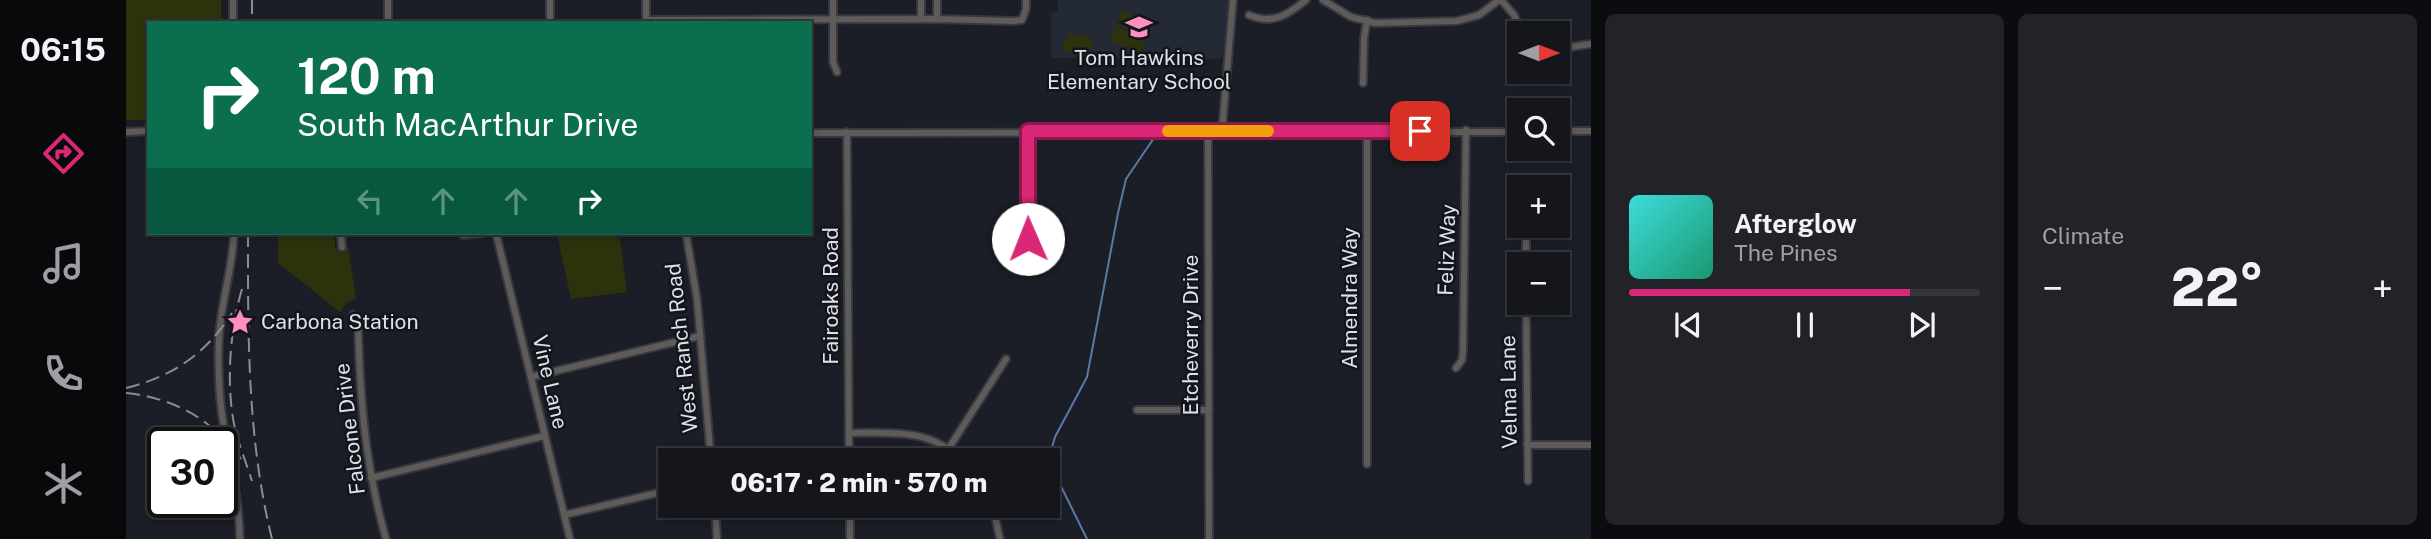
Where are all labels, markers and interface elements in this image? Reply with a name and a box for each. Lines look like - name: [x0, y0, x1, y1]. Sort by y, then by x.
- school or university icon: Tom Hawkins Elementary School: [1124, 12, 1154, 42]
- north arrow: [1507, 21, 1570, 84]
- map controls: [1507, 21, 1570, 315]
- text: 06:15: [20, 31, 106, 68]
- place label: Tom Hawkins Elementary School: [1047, 45, 1231, 94]
- text: 120 m: [297, 47, 436, 105]
- icon: right: [182, 49, 273, 140]
- button: search: [1507, 98, 1570, 161]
- pin: [1390, 101, 1450, 161]
- text: South MacArthur Drive: [297, 106, 638, 143]
- icon: arrive: [1401, 112, 1439, 150]
- icon: directions: [39, 129, 88, 178]
- button: +: [1507, 175, 1570, 238]
- icon: left: [351, 182, 389, 220]
- icon: ahead: [424, 182, 462, 220]
- icon: ahead: [497, 182, 535, 220]
- icon: right: [570, 182, 608, 220]
- position arrow: [991, 202, 1065, 276]
- street label: Feliz Way: [1432, 204, 1461, 296]
- text: Afterglow: [1734, 208, 1857, 239]
- text: Climate: [2042, 222, 2124, 249]
- street label: Fairoaks Road: [818, 227, 843, 365]
- street label: Almendra Way: [1337, 227, 1362, 369]
- icon: music: [39, 239, 88, 288]
- text: The Pines: [1734, 239, 1838, 266]
- button: −: [1507, 252, 1570, 315]
- street label: Etcheverry Drive: [1178, 255, 1203, 415]
- text: 22°: [2171, 257, 2264, 318]
- street label: West Ranch Road: [660, 262, 703, 434]
- text: −: [2042, 266, 2063, 311]
- text: +: [2372, 266, 2393, 311]
- icon: previous: [1669, 306, 1707, 344]
- icon: pause: [1786, 306, 1824, 344]
- icon: next: [1903, 306, 1941, 344]
- place icon: Carbona Station: [225, 307, 255, 337]
- place label: Carbona Station: [261, 309, 419, 334]
- street label: Vine Lane: [528, 332, 573, 431]
- street label: Velma Lane: [1495, 335, 1522, 449]
- icon: phone: [39, 349, 88, 398]
- street label: Falcone Drive: [329, 362, 370, 496]
- speed limit sign: 30: [147, 427, 238, 518]
- icon: climate: [39, 459, 88, 508]
- text: 06:17 · 2 min · 570 m: [731, 467, 987, 498]

